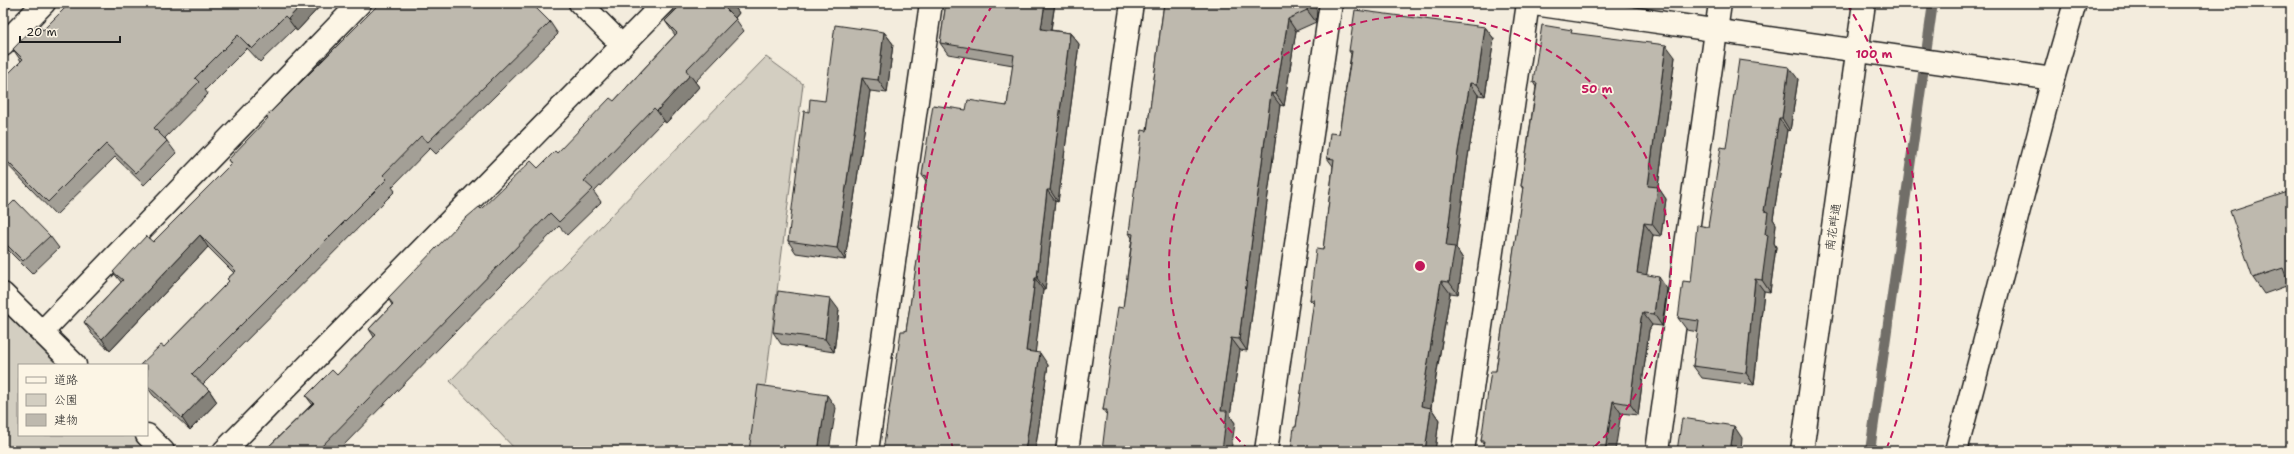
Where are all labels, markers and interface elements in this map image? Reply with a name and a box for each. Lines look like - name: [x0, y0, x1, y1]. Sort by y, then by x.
- scale bar: [20, 18, 120, 44]
- text: 20 m: [26, 24, 57, 40]
- text: 100 m: [1856, 46, 1893, 62]
- text: 50 m: [1582, 81, 1613, 97]
- street label: 南花畔通: [1822, 202, 1844, 252]
- centre of rings: [1413, 259, 1427, 273]
- legend: [18, 364, 148, 436]
- text: 道路: [54, 372, 78, 388]
- text: 公園: [54, 392, 78, 408]
- text: 建物: [54, 412, 78, 428]

